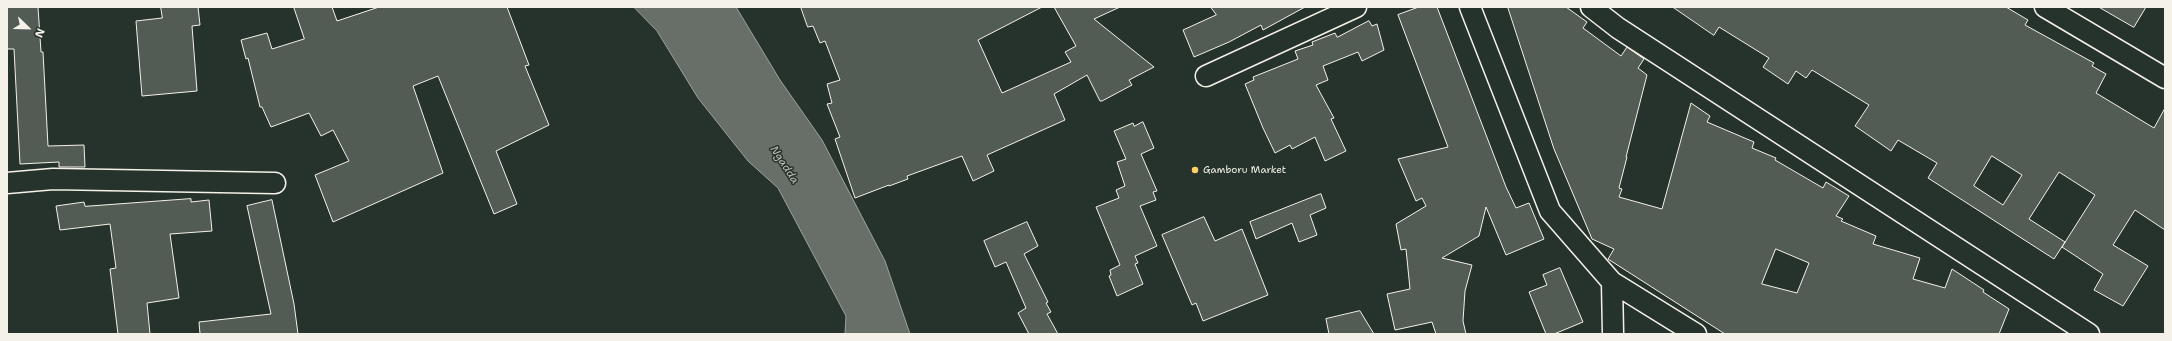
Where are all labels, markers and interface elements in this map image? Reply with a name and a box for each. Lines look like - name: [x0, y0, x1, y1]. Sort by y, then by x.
- north arrow: [8, 8, 48, 48]
- text: N: [31, 26, 48, 40]
- water label: Ngadda: [767, 144, 801, 186]
- place label: Gamboru Market: [1203, 164, 1286, 176]
- marker: Gamboru Market: [1190, 165, 1200, 175]

